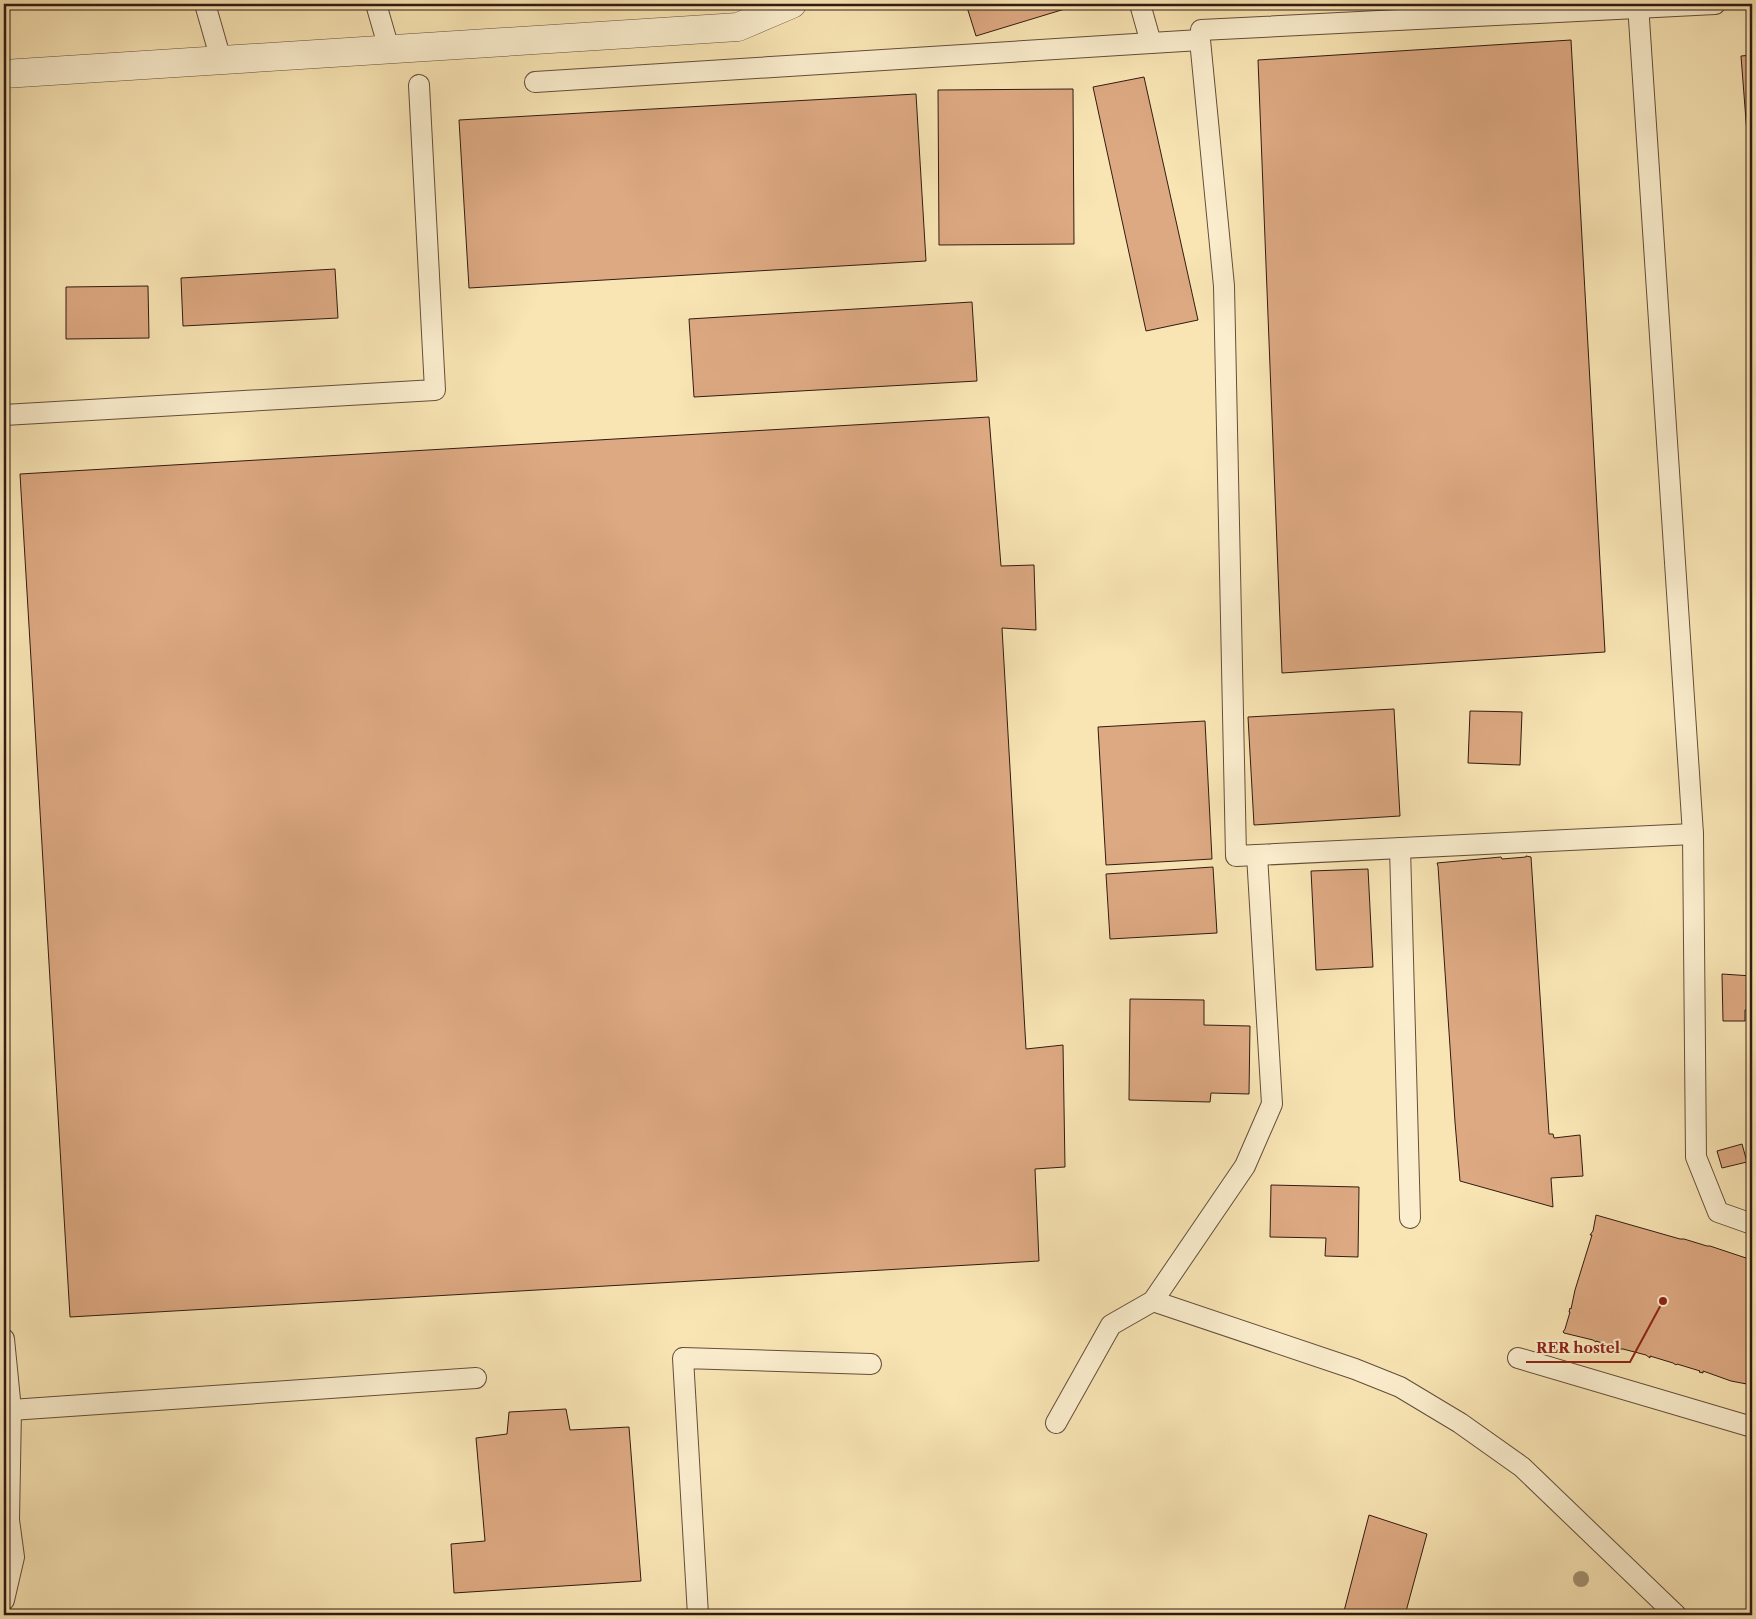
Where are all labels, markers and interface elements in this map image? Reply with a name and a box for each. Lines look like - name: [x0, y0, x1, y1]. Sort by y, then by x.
- callout: RER hostel: [1526, 1332, 1630, 1362]
- text: RER hostel: [1536, 1338, 1620, 1357]

